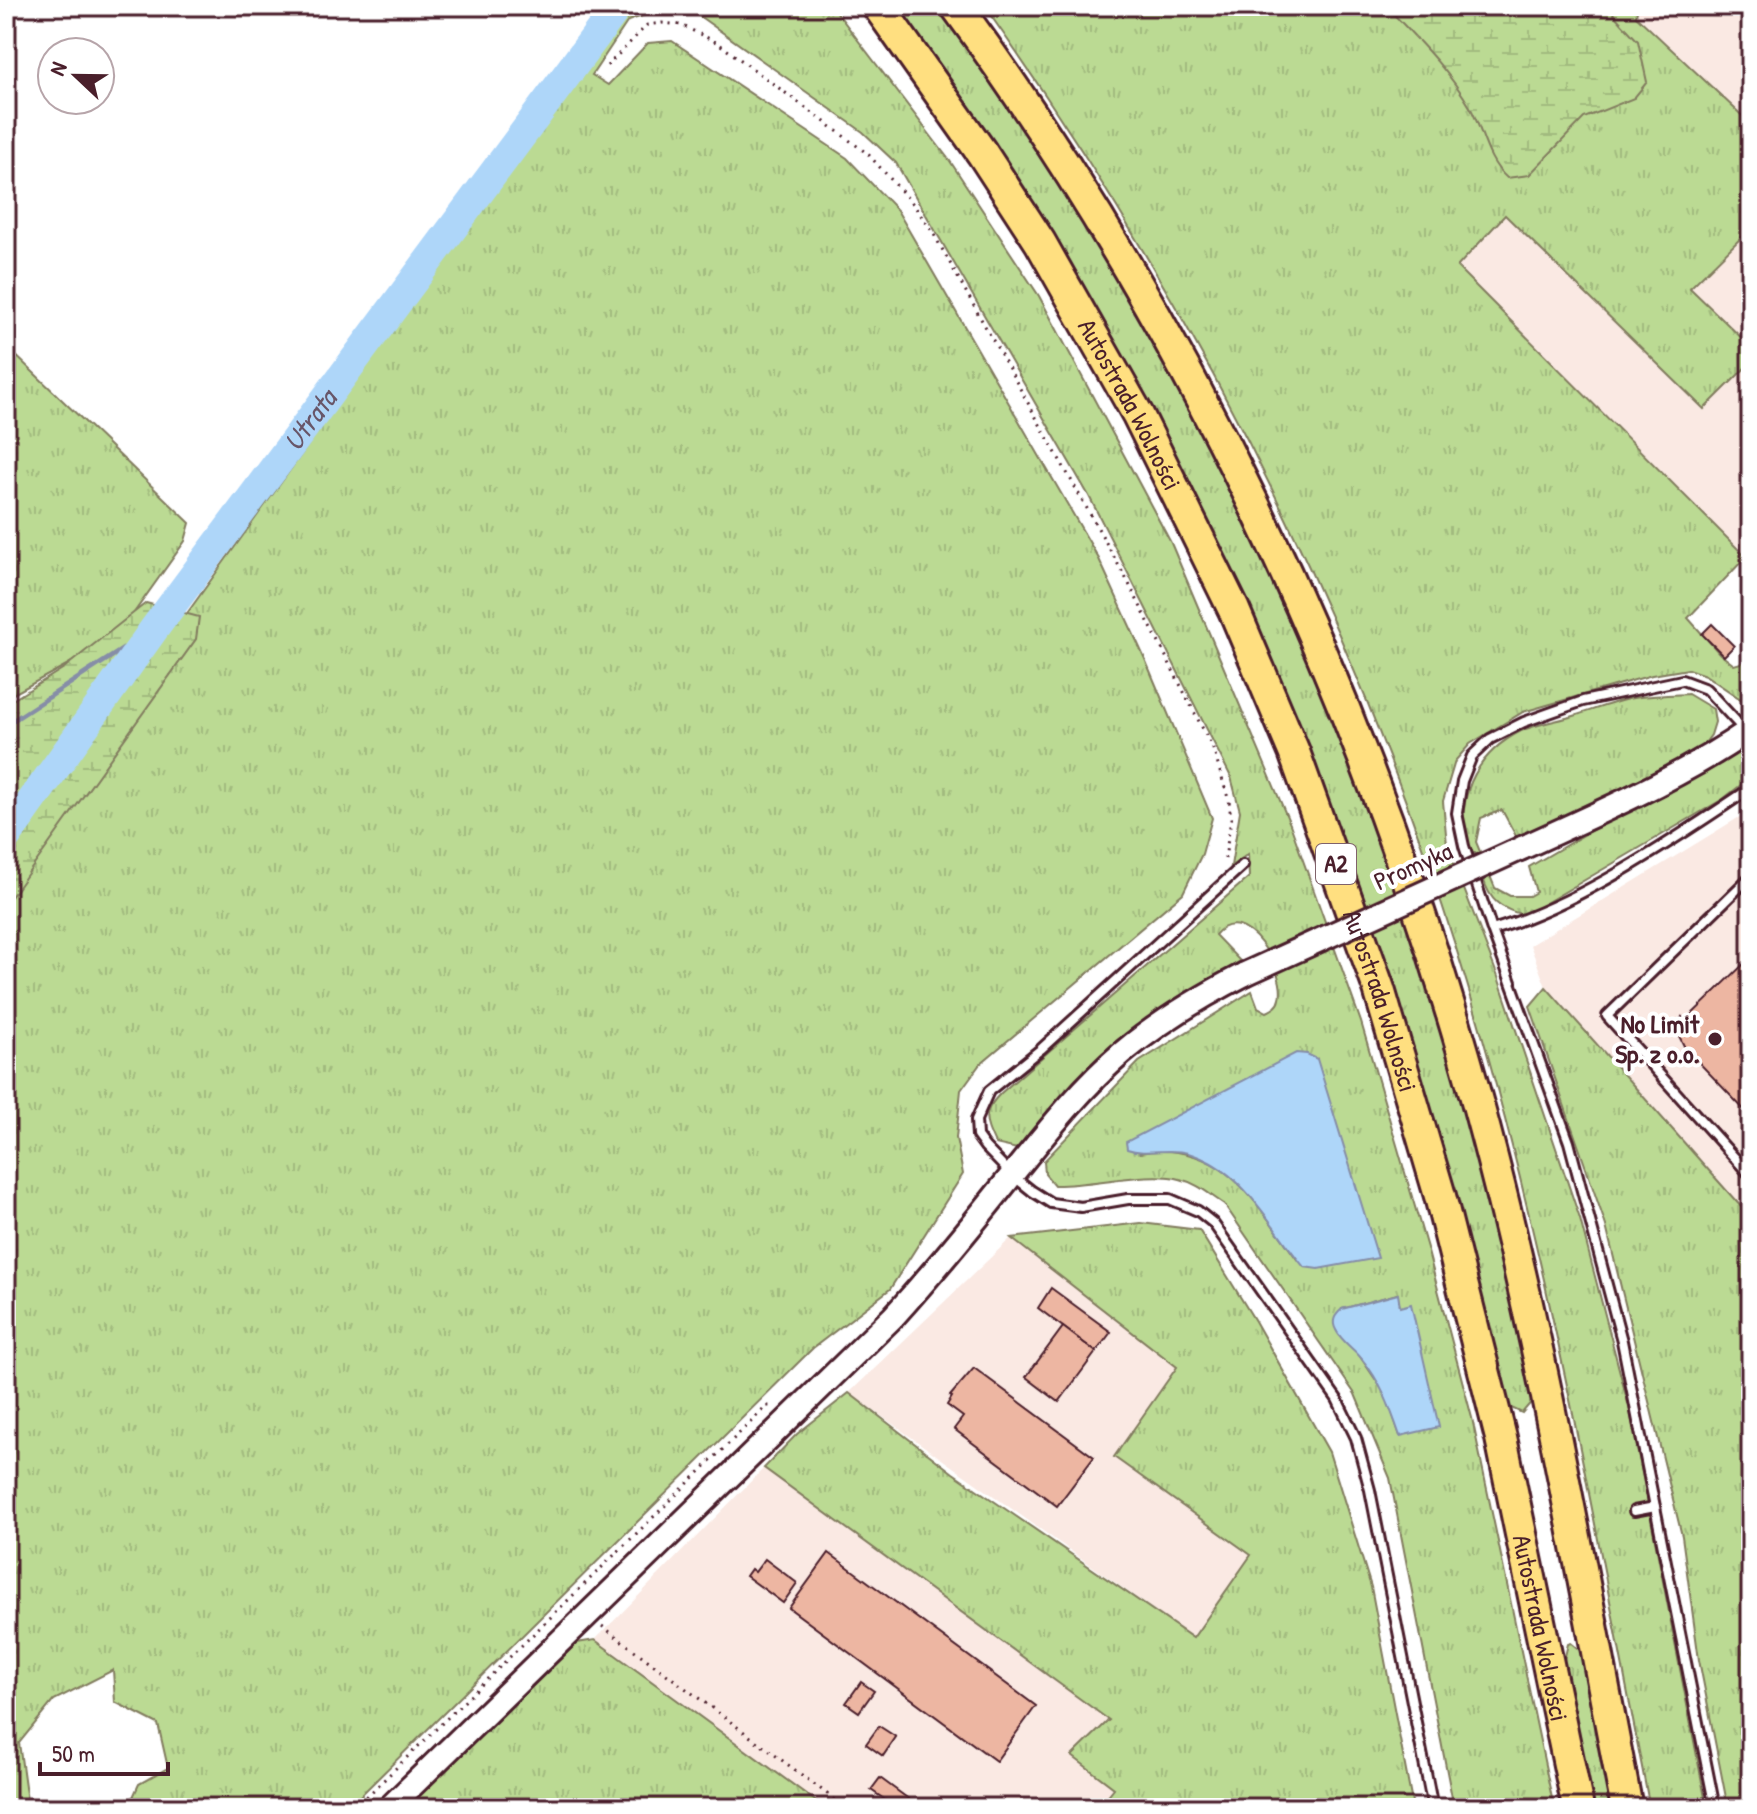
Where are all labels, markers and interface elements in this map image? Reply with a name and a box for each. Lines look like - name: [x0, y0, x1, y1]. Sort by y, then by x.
- north arrow: [36, 36, 116, 116]
- text: N: [41, 57, 74, 80]
- street label: Autostrada Wolności: [1070, 312, 1190, 496]
- water label: Utrata: [274, 379, 347, 458]
- street label: Promyka: [1368, 833, 1458, 898]
- road number: A2: [1316, 844, 1356, 884]
- street label: Autostrada Wolności: [1335, 905, 1426, 1096]
- place label: No Limit Sp. z o.o.: [1615, 1006, 1700, 1072]
- marker: No Limit Sp. z o.o.: [1706, 1030, 1724, 1048]
- street label: Autostrada Wolności: [1505, 1532, 1578, 1724]
- scale bar: [40, 1726, 168, 1776]
- text: 50 m: [52, 1737, 95, 1769]

